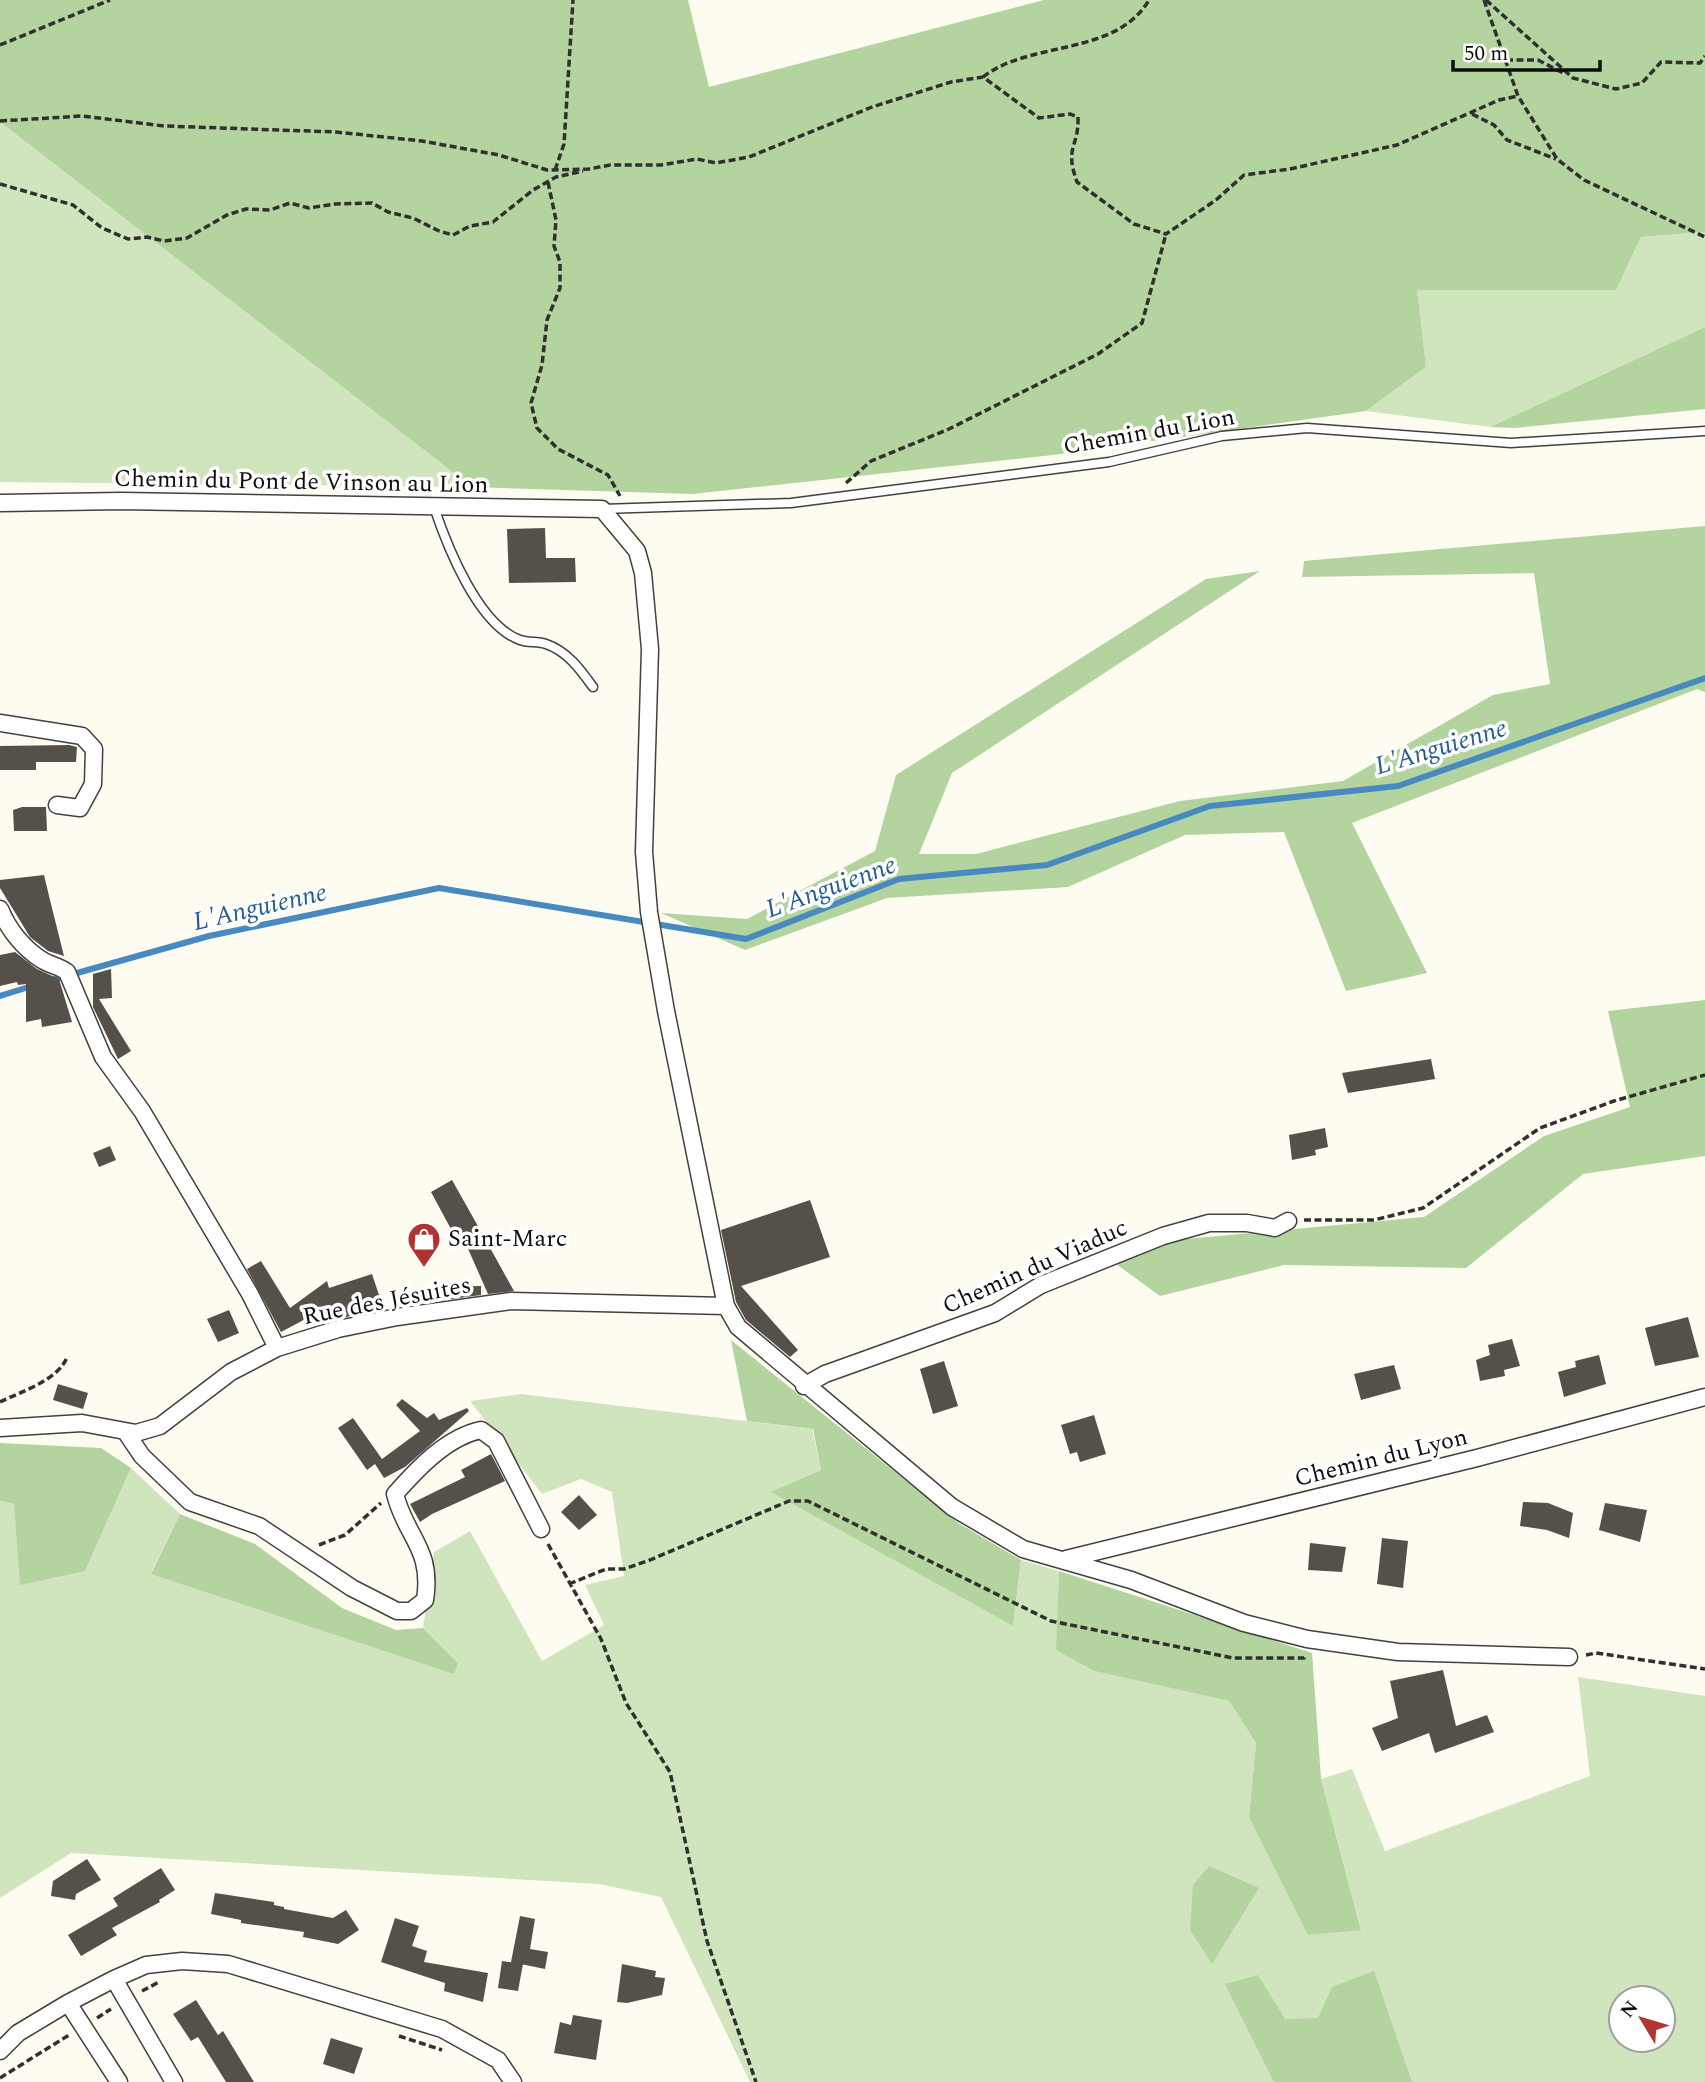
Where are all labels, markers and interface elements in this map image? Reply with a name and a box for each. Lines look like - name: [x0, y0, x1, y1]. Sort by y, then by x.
- scale bar: [1453, 28, 1600, 72]
- text: 50 m: [1464, 38, 1508, 70]
- street label: Chemin du Lion: [1060, 399, 1238, 465]
- street label: Chemin du Pont de Vinson au Lion: [113, 461, 489, 503]
- water label: L'Anguienne: [1370, 708, 1512, 786]
- water label: L'Anguienne: [760, 845, 902, 929]
- water label: L'Anguienne: [189, 872, 331, 942]
- street label: Chemin du Viaduc: [937, 1210, 1133, 1324]
- shop icon: Saint-Marc: [405, 1220, 443, 1269]
- place label: Saint-Marc: [448, 1221, 567, 1257]
- street label: Rue des Jésuites: [300, 1267, 474, 1335]
- street label: Chemin du Lyon: [1291, 1419, 1471, 1497]
- north arrow: [1607, 1984, 1677, 2054]
- text: N: [1614, 1994, 1646, 2024]

